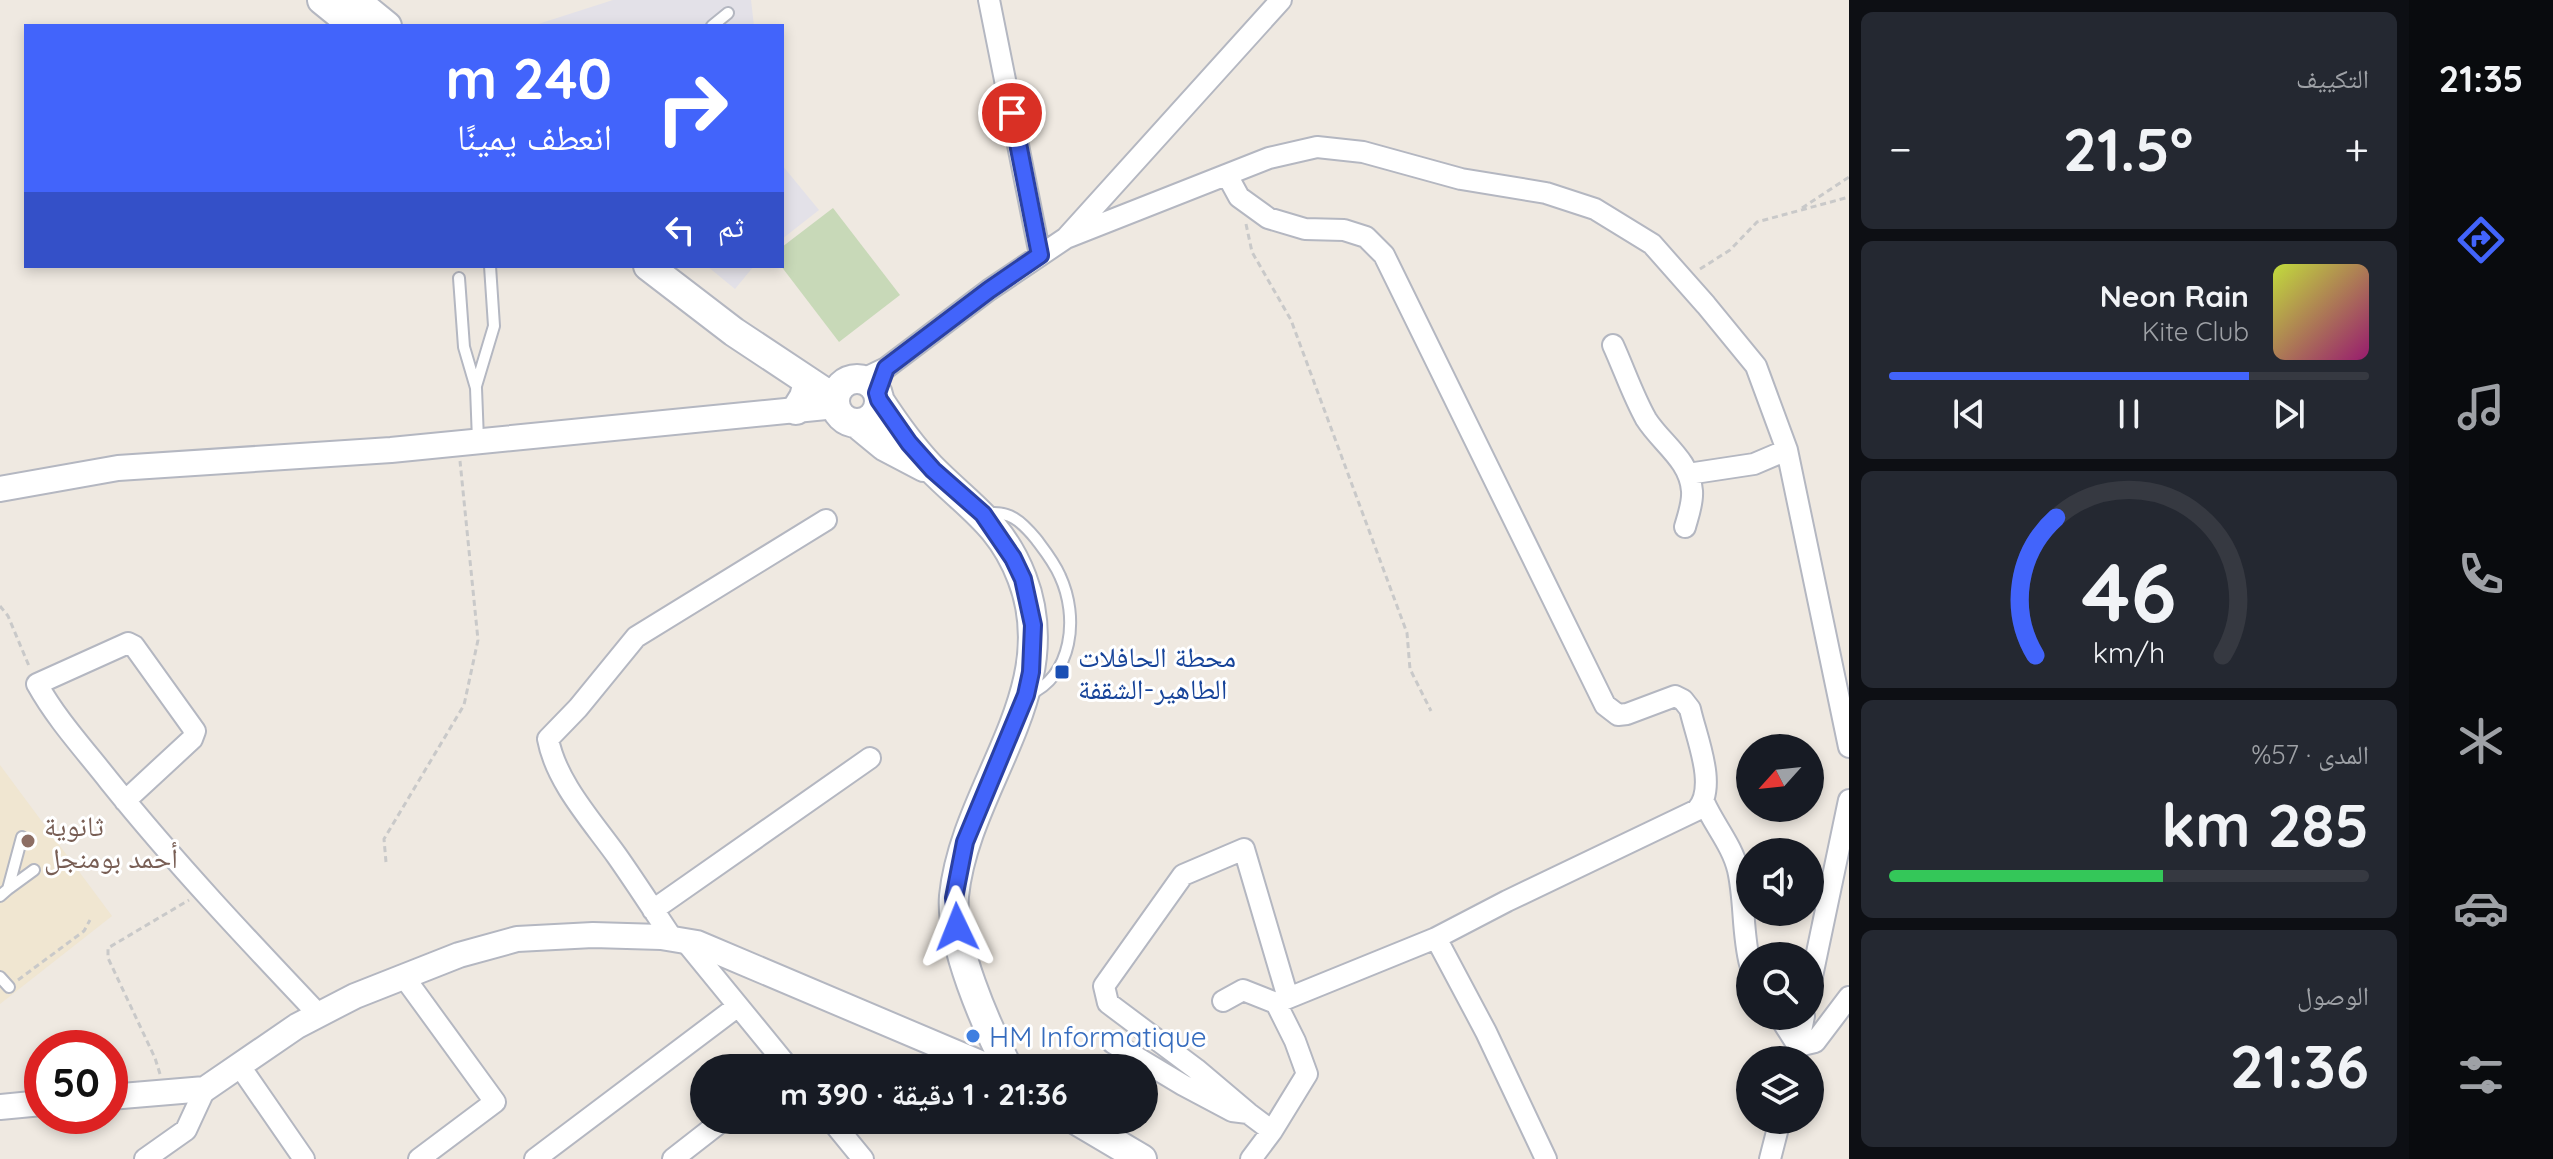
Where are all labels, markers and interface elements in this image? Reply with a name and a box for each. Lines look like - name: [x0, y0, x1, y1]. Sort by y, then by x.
- text: 240 m: [445, 43, 612, 113]
- icon: right: [640, 56, 744, 160]
- text: 21:35: [2439, 56, 2523, 101]
- text: التكييف: [2296, 62, 2369, 95]
- pin: [978, 79, 1046, 147]
- icon: arrive: [990, 91, 1034, 135]
- text: 21.5°: [2063, 111, 2193, 186]
- text: انعطف يمينًا: [457, 114, 612, 159]
- text: −: [1889, 121, 1912, 176]
- text: +: [2344, 121, 2369, 176]
- text: ثم: [718, 207, 744, 245]
- icon: left: [658, 208, 702, 252]
- icon: directions: [2453, 212, 2509, 268]
- text: Neon Rain: [2100, 277, 2249, 315]
- text: Kite Club: [2142, 315, 2249, 348]
- icon: music: [2453, 379, 2509, 435]
- icon: previous: [1947, 392, 1991, 436]
- icon: pause: [2107, 392, 2151, 436]
- icon: next: [2267, 392, 2311, 436]
- text: 46: [2082, 538, 2176, 642]
- icon: phone: [2453, 546, 2509, 602]
- text: km/h: [2093, 634, 2165, 670]
- place label: محطة الحافلات الطاهير-الشقفة: [1078, 639, 1236, 706]
- marker: محطة الحافلات الطاهير-الشقفة: [1053, 663, 1071, 681]
- icon: climate: [2453, 713, 2509, 769]
- north arrow: [1736, 734, 1824, 822]
- map controls: [1736, 734, 1824, 1134]
- text: المدى · 57%: [2251, 738, 2369, 771]
- text: 285 km: [2161, 787, 2369, 862]
- place label: ثانوية أحمد بومنجل: [44, 808, 178, 876]
- marker: ثانوية أحمد بومنجل: [19, 832, 37, 850]
- button: sound: [1736, 838, 1824, 926]
- icon: car: [2453, 880, 2509, 936]
- position arrow: [915, 885, 999, 969]
- button: search: [1736, 942, 1824, 1030]
- text: الوصول: [2297, 979, 2369, 1012]
- place label: HM Informatique: [989, 1019, 1207, 1054]
- marker: HM Informatique: [964, 1027, 982, 1045]
- text: 21:36: [2230, 1028, 2369, 1103]
- speed limit sign: 50: [24, 1030, 128, 1134]
- button: layers: [1736, 1046, 1824, 1134]
- icon: filters: [2453, 1047, 2509, 1103]
- text: 21:36 · 1 دقيقة · 390 m: [780, 1075, 1068, 1113]

